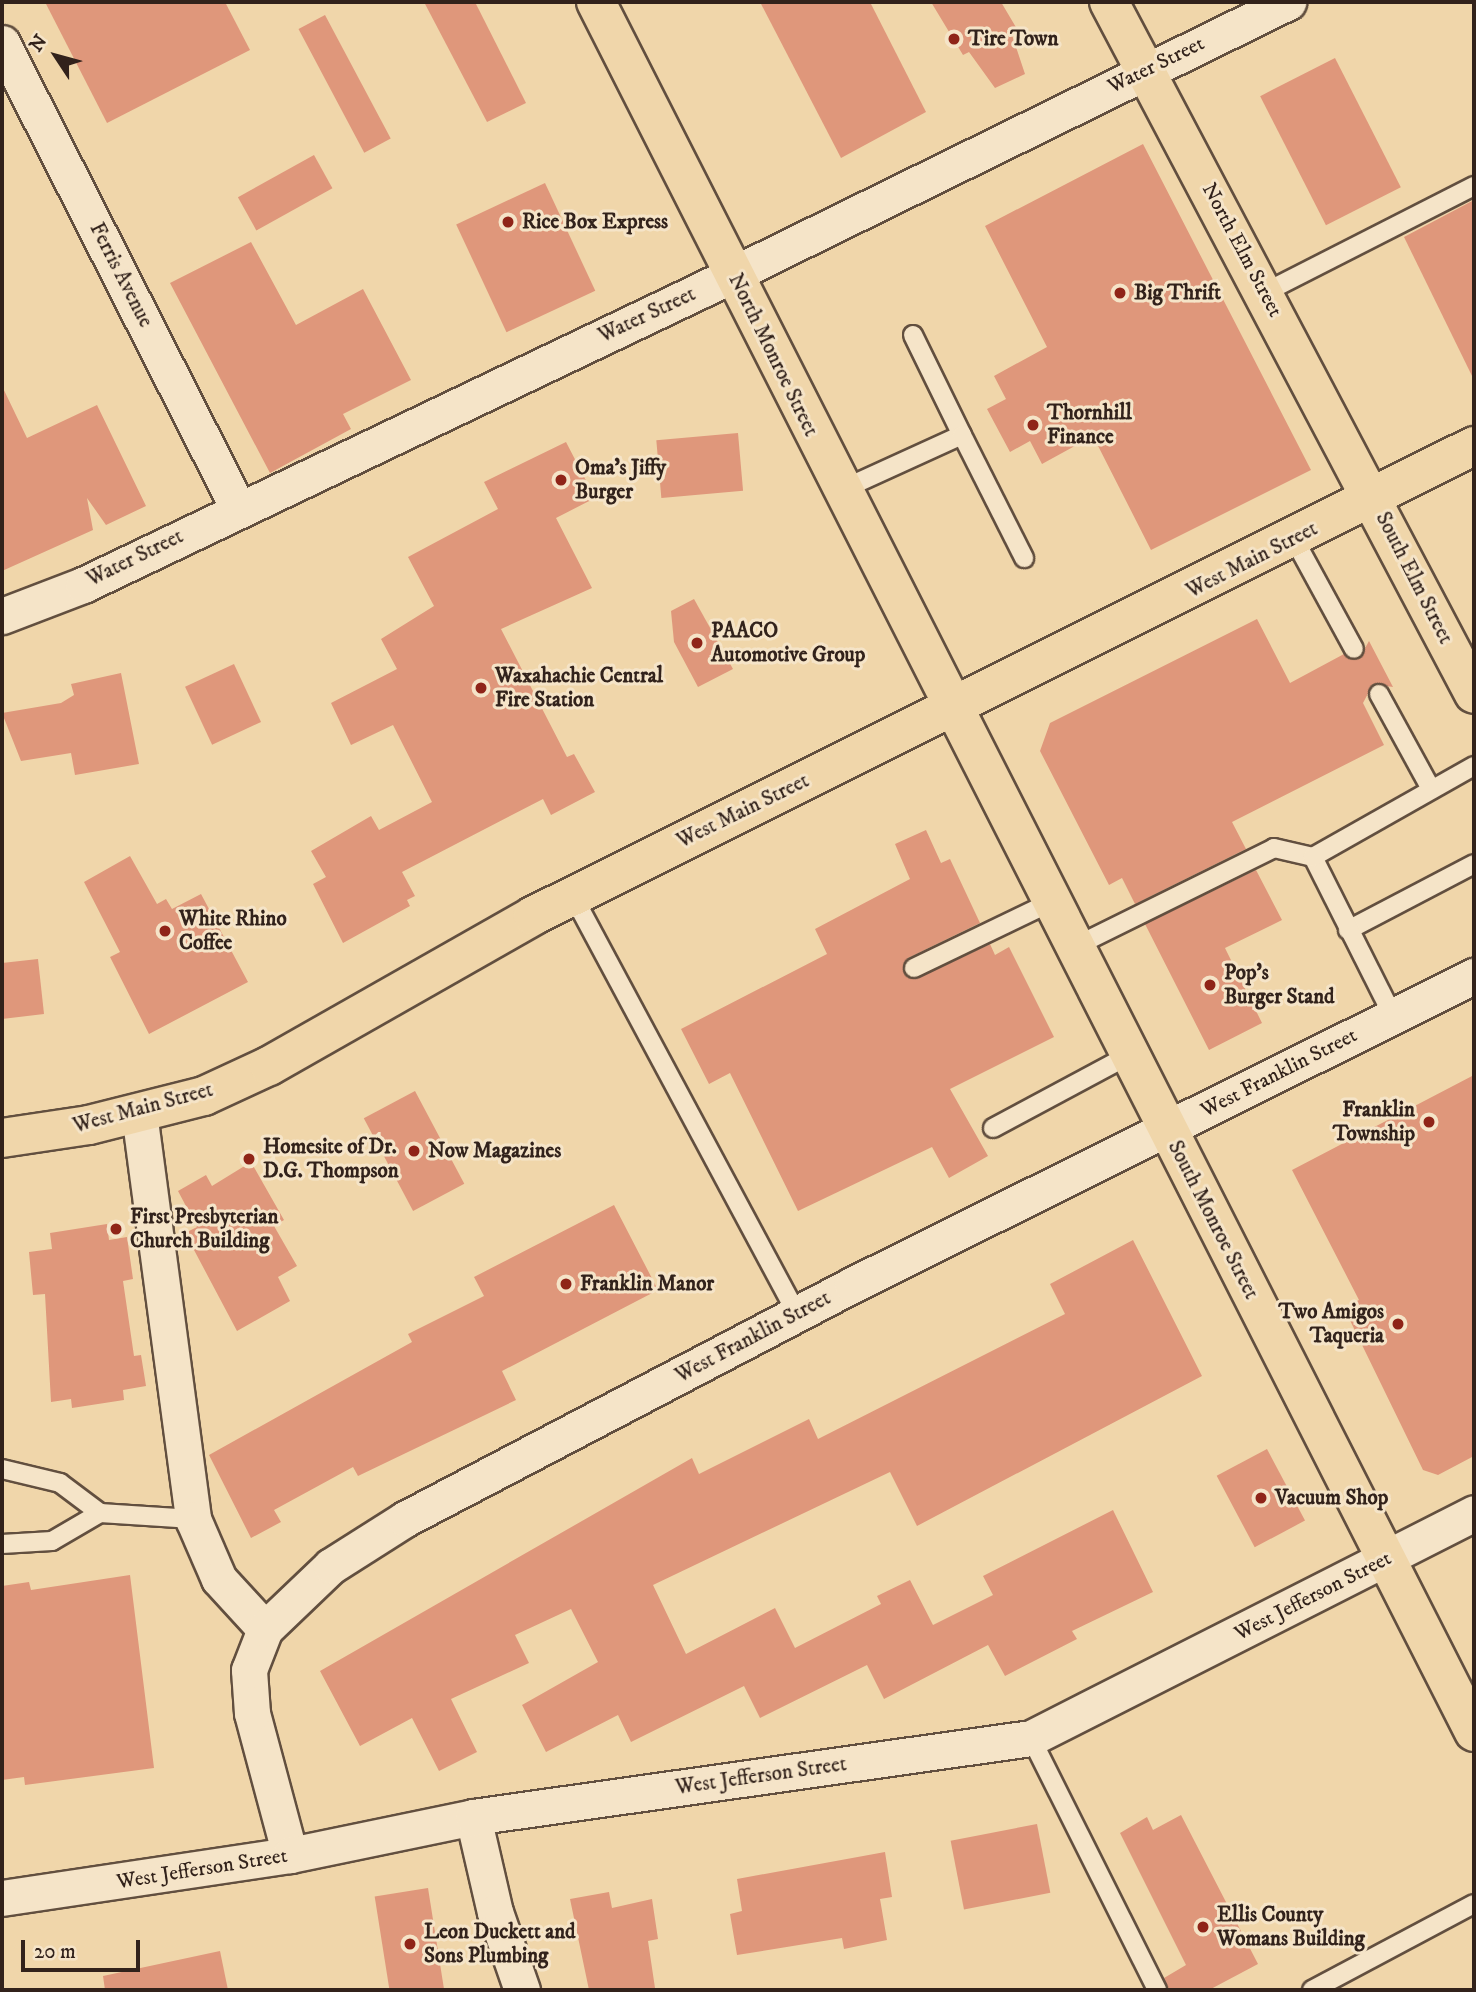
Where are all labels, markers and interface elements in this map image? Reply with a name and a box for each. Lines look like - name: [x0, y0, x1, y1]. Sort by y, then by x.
- north arrow: [21, 21, 91, 91]
- place label: Tire Town: [968, 26, 1058, 52]
- text: N: [25, 30, 52, 56]
- marker: Tire Town: [946, 31, 962, 47]
- street label: Water Street: [1104, 31, 1208, 99]
- street label: North Elm Street: [1196, 179, 1288, 321]
- place label: Rice Box Express: [522, 209, 668, 235]
- marker: Rice Box Express: [500, 214, 516, 230]
- street label: Ferris Avenue: [84, 218, 158, 332]
- street label: North Monroe Street: [723, 269, 823, 441]
- place label: Big Thrift: [1134, 280, 1221, 306]
- street label: Water Street: [594, 282, 700, 348]
- marker: Big Thrift: [1112, 285, 1128, 301]
- place label: Thornhill Finance: [1047, 400, 1132, 450]
- marker: Thornhill Finance: [1025, 417, 1041, 433]
- place label: Oma's Jiffy Burger: [575, 455, 666, 505]
- marker: Oma's Jiffy Burger: [553, 472, 569, 488]
- street label: South Elm Street: [1370, 508, 1458, 648]
- street label: West Main Street: [1182, 516, 1322, 604]
- street label: Water Street: [83, 524, 187, 592]
- place label: PAACO Automotive Group: [711, 618, 865, 668]
- marker: PAACO Automotive Group: [689, 635, 705, 651]
- place label: Waxahachie Central Fire Station: [495, 663, 663, 713]
- marker: Waxahachie Central Fire Station: [473, 680, 489, 696]
- street label: West Main Street: [673, 768, 813, 854]
- place label: White Rhino Coffee: [179, 906, 287, 956]
- marker: White Rhino Coffee: [157, 923, 173, 939]
- place label: Pop's Burger Stand: [1224, 960, 1335, 1010]
- marker: Pop's Burger Stand: [1202, 977, 1218, 993]
- street label: West Franklin Street: [1197, 1023, 1361, 1123]
- street label: West Main Street: [70, 1077, 216, 1139]
- place label: Franklin Township: [1333, 1097, 1415, 1147]
- marker: Franklin Township: [1421, 1114, 1437, 1130]
- place label: Homesite of Dr. D.G. Thompson: [263, 1134, 399, 1184]
- street label: South Monroe Street: [1162, 1137, 1264, 1303]
- place label: Now Magazines: [428, 1138, 561, 1164]
- marker: Now Magazines: [406, 1143, 422, 1159]
- marker: Homesite of Dr. D.G. Thompson: [241, 1151, 257, 1167]
- place label: First Presbyterian Church Building: [130, 1204, 278, 1254]
- marker: First Presbyterian Church Building: [108, 1221, 124, 1237]
- place label: Franklin Manor: [580, 1271, 714, 1297]
- marker: Franklin Manor: [558, 1276, 574, 1292]
- street label: West Franklin Street: [671, 1286, 835, 1388]
- place label: Two Amigos Taqueria: [1278, 1299, 1384, 1349]
- marker: Two Amigos Taqueria: [1390, 1316, 1406, 1332]
- place label: Vacuum Shop: [1275, 1485, 1388, 1511]
- marker: Vacuum Shop: [1253, 1490, 1269, 1506]
- street label: West Jefferson Street: [1230, 1546, 1396, 1646]
- street label: West Jefferson Street: [674, 1752, 848, 1800]
- street label: West Jefferson Street: [115, 1843, 289, 1895]
- place label: Ellis County Womans Building: [1217, 1902, 1365, 1952]
- place label: Leon Duckett and Sons Plumbing: [424, 1919, 576, 1969]
- marker: Ellis County Womans Building: [1195, 1919, 1211, 1935]
- scale bar: [24, 1926, 144, 1970]
- marker: Leon Duckett and Sons Plumbing: [402, 1936, 418, 1952]
- text: 20 m: [34, 1939, 76, 1965]

